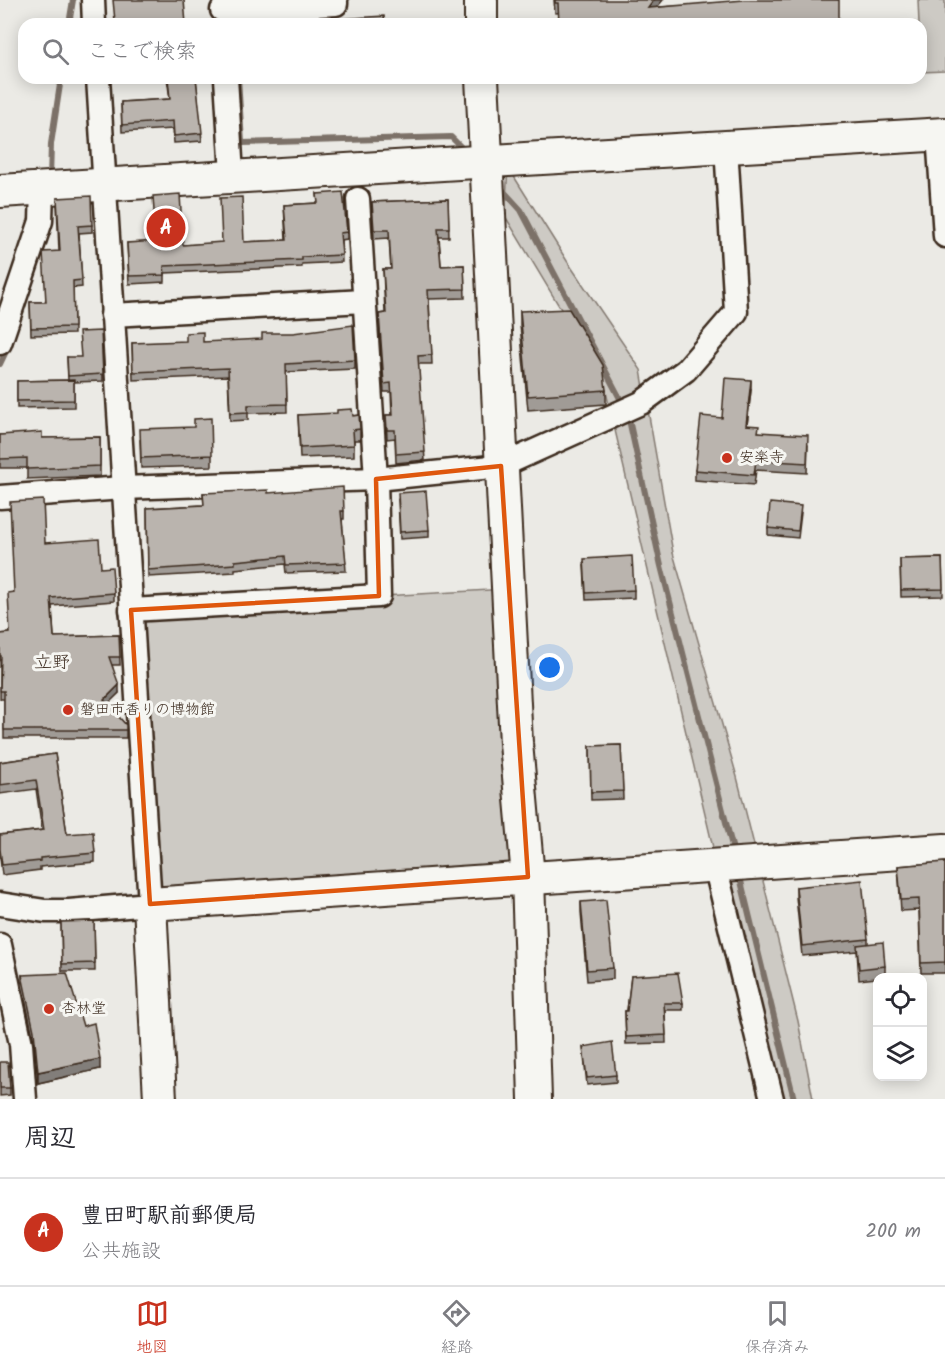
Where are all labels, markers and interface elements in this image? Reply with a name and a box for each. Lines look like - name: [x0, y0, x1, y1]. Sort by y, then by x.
- search box: [18, 18, 927, 84]
- icon: search: [39, 35, 72, 68]
- text: ここで検索: [87, 35, 197, 70]
- pin: A: [146, 206, 186, 250]
- place label: 安楽寺: [739, 446, 784, 470]
- marker: 安楽寺: [720, 451, 734, 465]
- district label: 立野: [34, 649, 70, 678]
- your location: [535, 653, 564, 682]
- place label: 磐田市香りの博物館: [80, 698, 215, 722]
- marker: 磐田市香りの博物館: [61, 703, 75, 717]
- map controls: [873, 973, 927, 1081]
- button: locate: [873, 973, 927, 1027]
- place label: 杏林堂: [61, 997, 106, 1021]
- marker: 杏林堂: [42, 1002, 56, 1016]
- button: layers: [873, 1027, 927, 1081]
- text: 周辺: [24, 1118, 76, 1160]
- text: 豊田町駅前郵便局: [81, 1199, 257, 1234]
- text: A: [37, 1216, 50, 1248]
- text: 200 m: [865, 1216, 921, 1248]
- text: 公共施設: [81, 1236, 161, 1268]
- tab: 地図: [136, 1297, 169, 1360]
- tab: 経路: [440, 1297, 473, 1360]
- tab: 保存済み: [745, 1297, 809, 1360]

